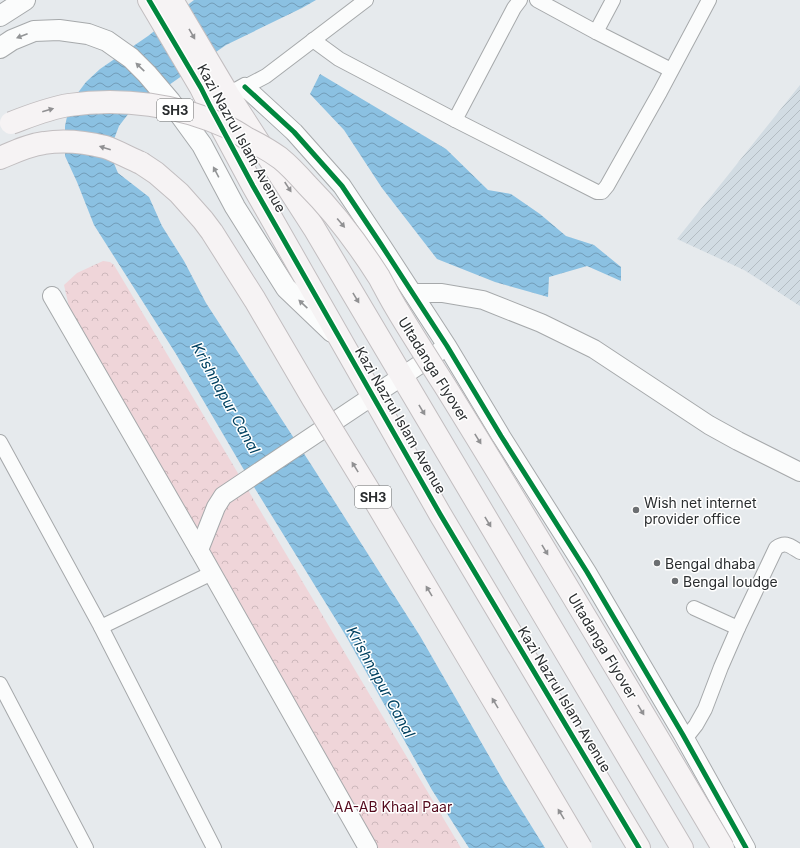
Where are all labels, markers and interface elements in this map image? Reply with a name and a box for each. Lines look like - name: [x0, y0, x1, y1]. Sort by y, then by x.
- one-way arrow: [188, 28, 195, 40]
- one-way arrow: [15, 33, 27, 39]
- street label: Kazi Nazrul Islam Avenue: [194, 61, 290, 215]
- one-way arrow: [135, 62, 145, 72]
- road number: SH3: [157, 99, 193, 121]
- one-way arrow: [42, 107, 54, 113]
- one-way arrow: [99, 145, 111, 151]
- one-way arrow: [213, 166, 220, 178]
- one-way arrow: [284, 182, 292, 192]
- one-way arrow: [336, 218, 345, 229]
- one-way arrow: [352, 292, 359, 304]
- one-way arrow: [298, 299, 308, 309]
- street label: Ultadanga Flyover: [395, 314, 473, 424]
- water label: Krishnapur Canal: [188, 339, 265, 457]
- street label: Kazi Nazrul Islam Avenue: [352, 343, 450, 497]
- one-way arrow: [418, 405, 426, 415]
- one-way arrow: [474, 433, 481, 445]
- one-way arrow: [351, 461, 358, 473]
- road number: SH3: [355, 486, 391, 508]
- place label: Wish net internet provider office: [644, 494, 757, 527]
- marker: Wish net internet provider office: [631, 505, 641, 515]
- one-way arrow: [485, 516, 492, 528]
- one-way arrow: [542, 544, 549, 556]
- place label: Bengal dhaba: [665, 555, 756, 572]
- marker: Bengal dhaba: [652, 558, 662, 568]
- place label: Bengal loudge: [683, 573, 778, 590]
- marker: Bengal loudge: [670, 576, 680, 586]
- one-way arrow: [425, 585, 432, 597]
- street label: Ultadanga Flyover: [565, 590, 641, 702]
- water label: Krishnapur Canal: [343, 623, 420, 741]
- street label: Kazi Nazrul Islam Avenue: [515, 623, 615, 775]
- one-way arrow: [491, 698, 499, 708]
- one-way arrow: [638, 704, 645, 716]
- park label: AA-AB Khaal Paar: [334, 798, 452, 815]
- one-way arrow: [558, 808, 565, 820]

